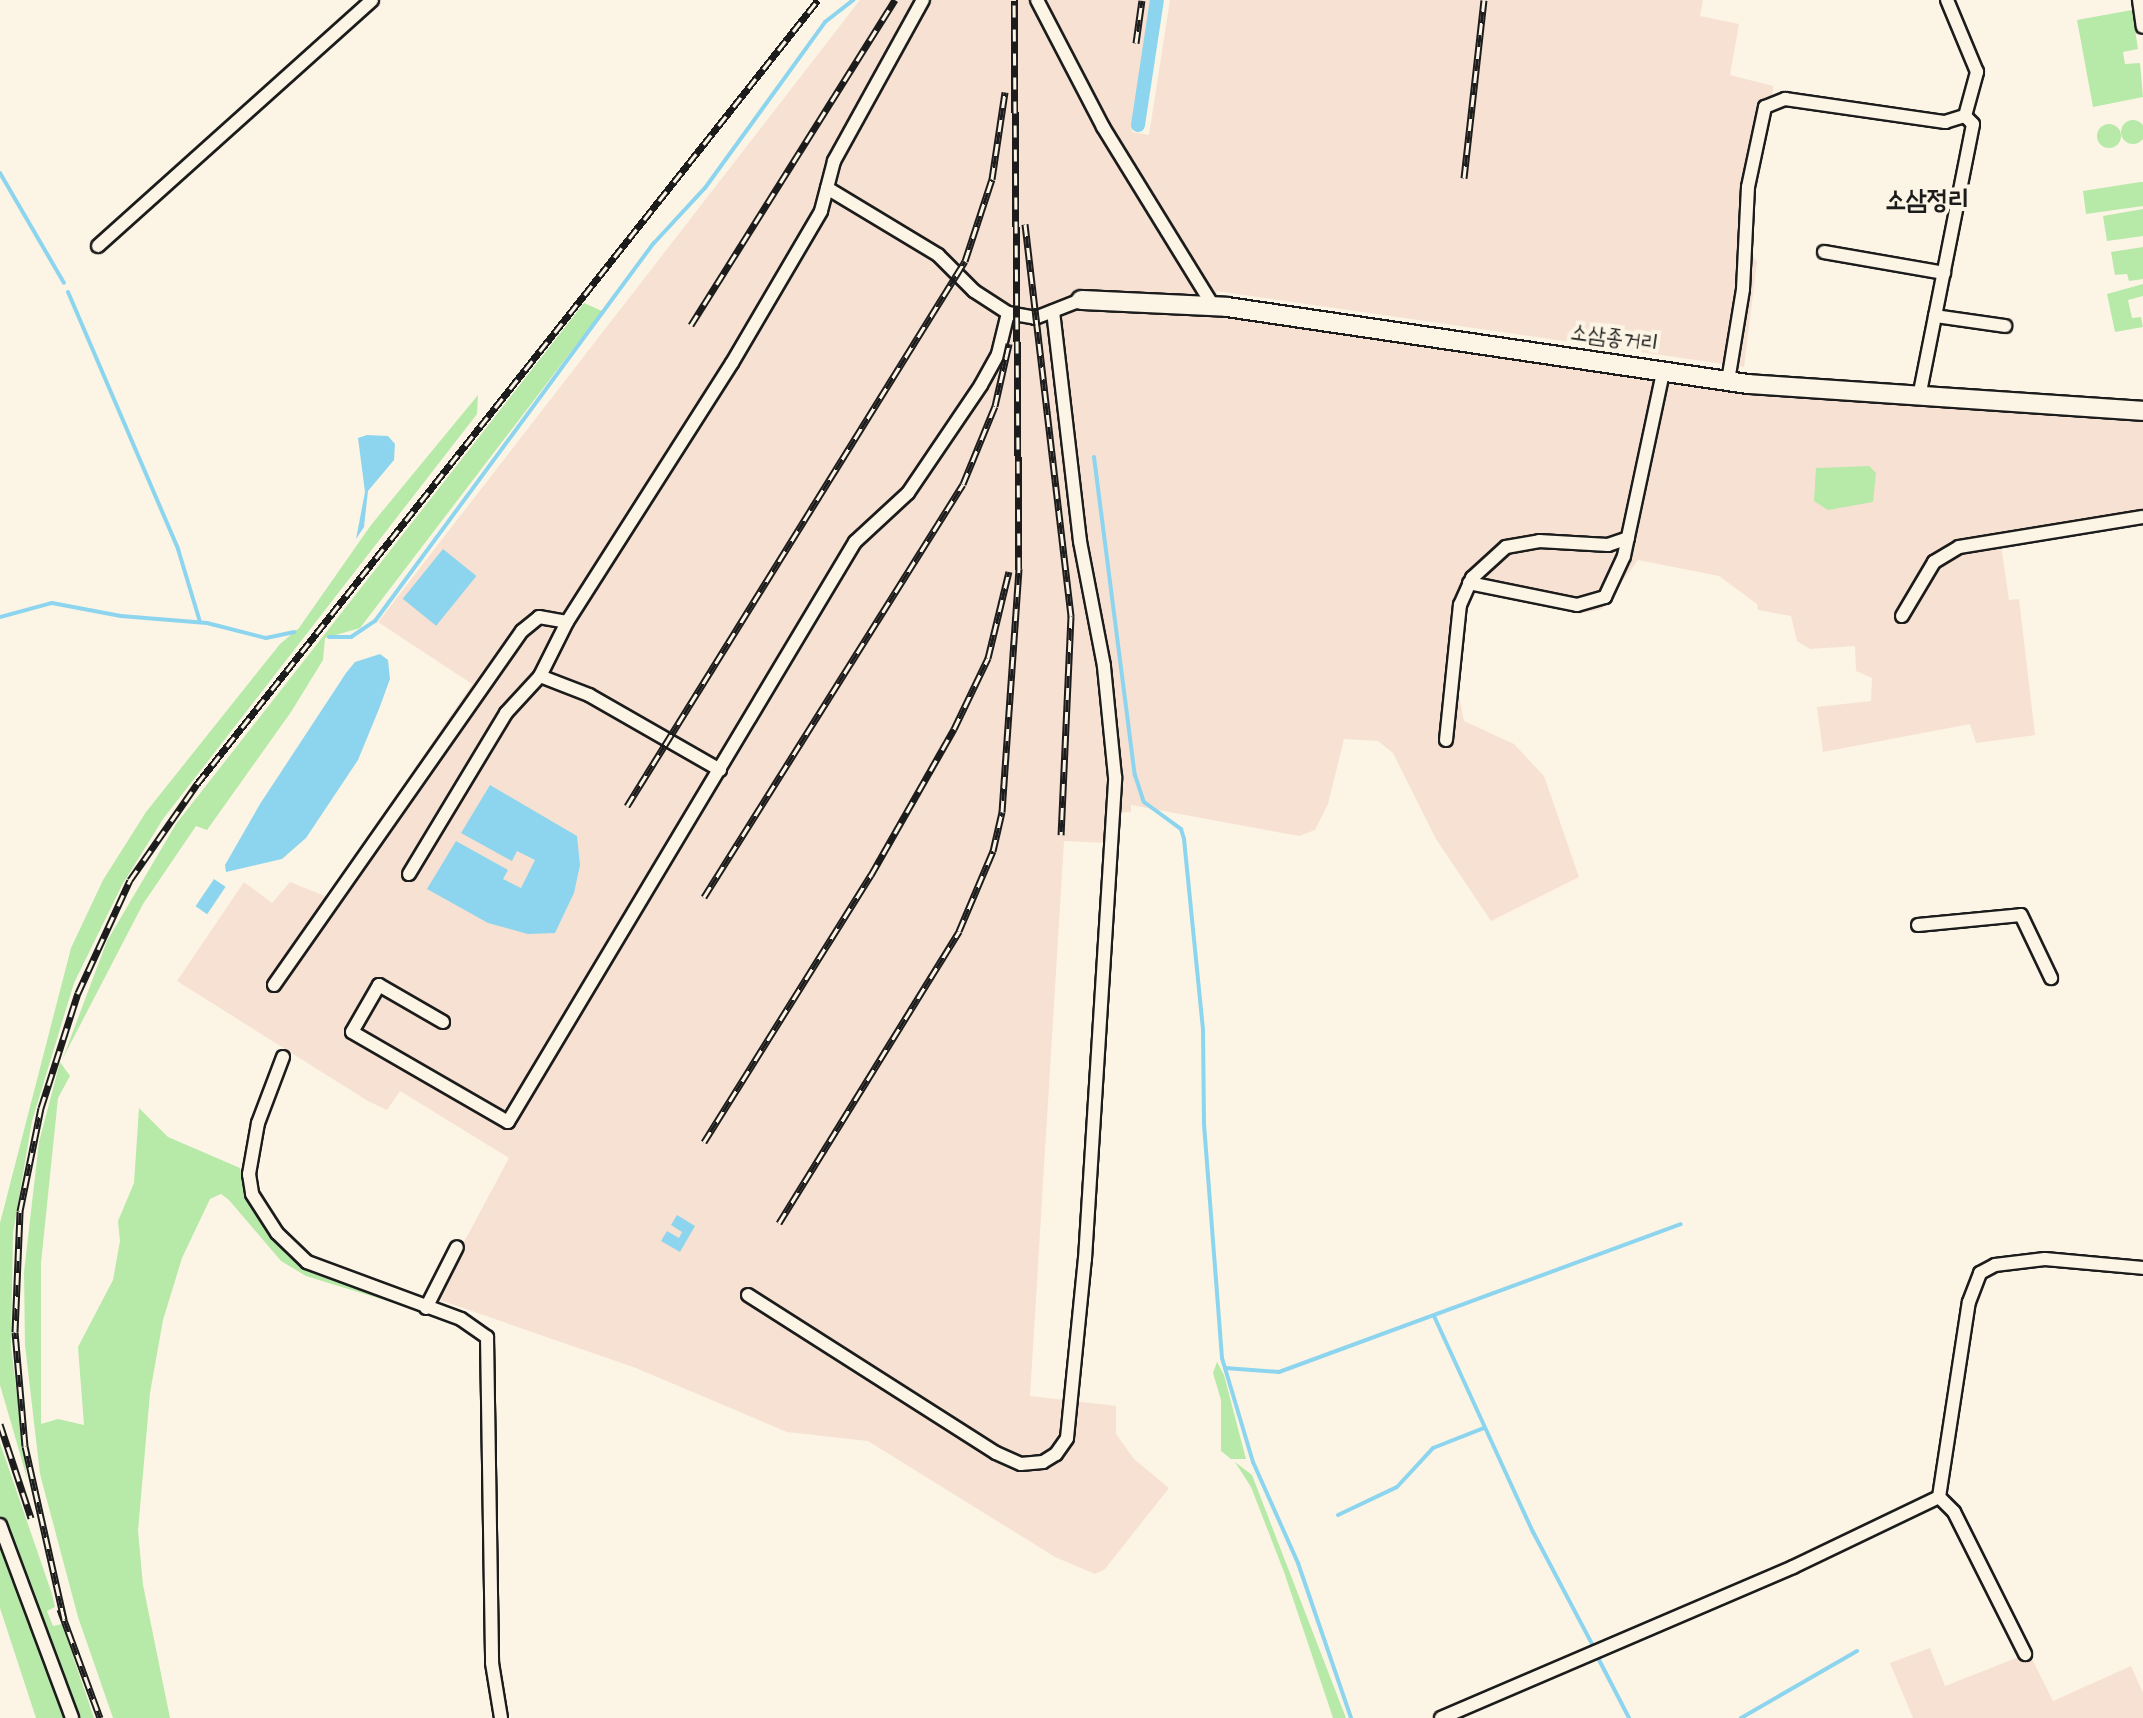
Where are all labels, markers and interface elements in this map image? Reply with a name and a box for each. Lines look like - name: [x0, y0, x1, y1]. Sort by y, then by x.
- district label: 소삼정리: [1885, 188, 1969, 220]
- street label: 소삼종거리: [1568, 322, 1660, 360]

